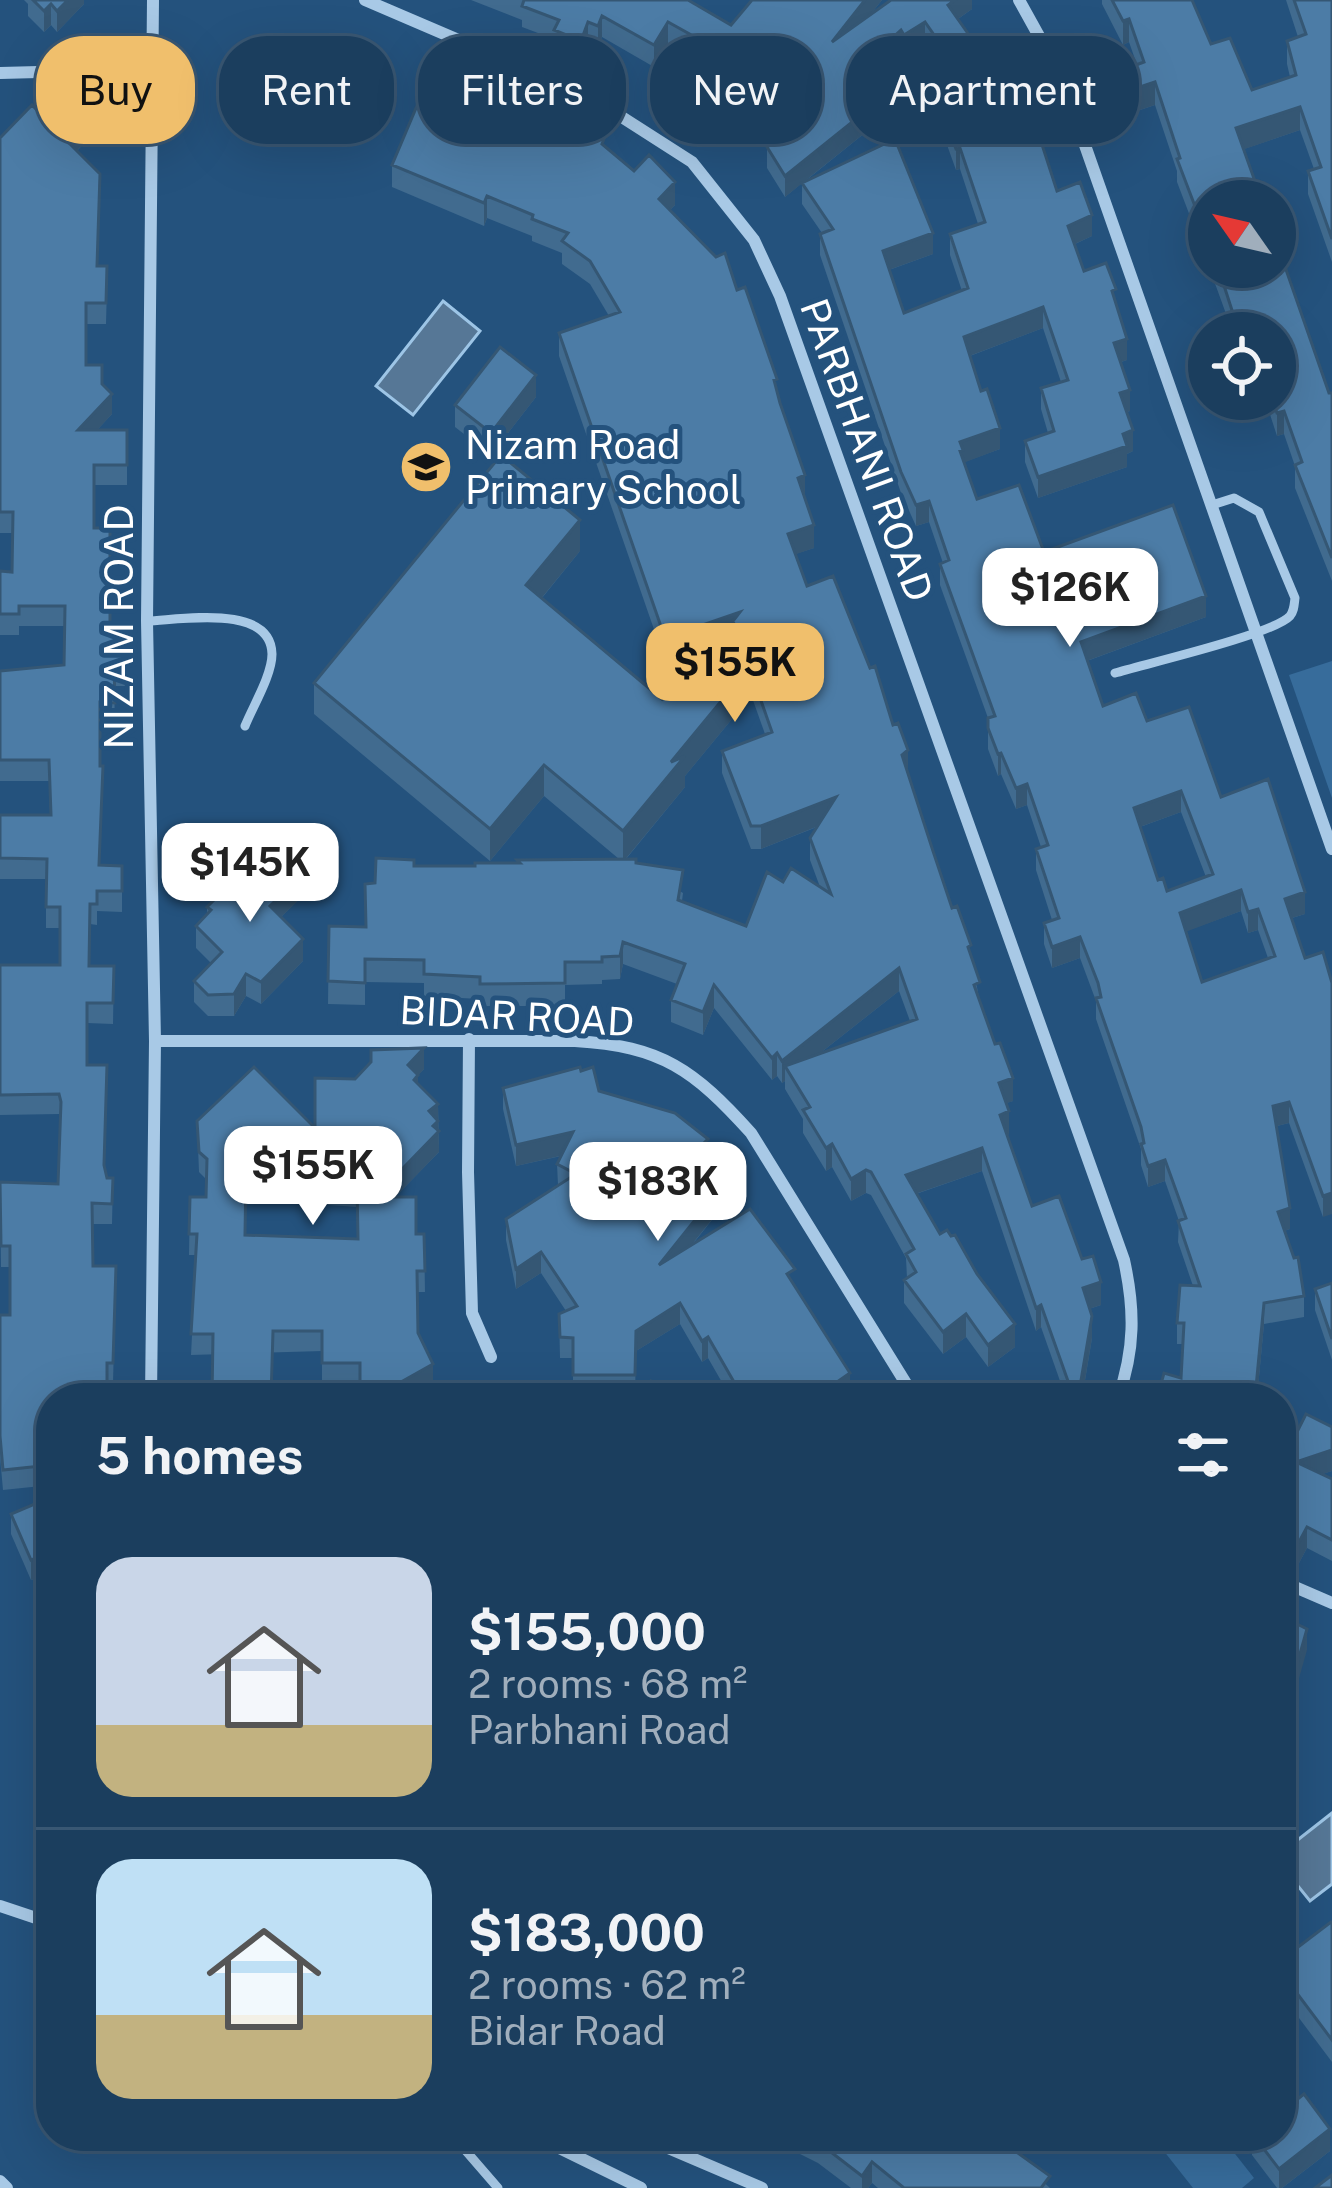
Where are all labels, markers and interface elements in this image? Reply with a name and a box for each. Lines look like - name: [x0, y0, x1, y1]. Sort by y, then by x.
- chip: Buy: [36, 36, 195, 144]
- chip: Rent: [219, 36, 394, 144]
- chip: Filters: [418, 36, 626, 144]
- chip: New: [650, 36, 822, 144]
- chip: Apartment: [846, 36, 1139, 144]
- north arrow: [1188, 180, 1296, 288]
- map controls: [1188, 180, 1296, 420]
- street label: PARBHANI ROAD: [791, 293, 943, 607]
- button: locate: [1188, 312, 1296, 420]
- place label: Nizam Road Primary School: [465, 422, 742, 513]
- school or university icon: Nizam Road Primary School: [398, 439, 454, 495]
- street label: NIZAM ROAD: [96, 504, 142, 750]
- pin: $126K: [986, 548, 1154, 650]
- text: $126K: [1009, 564, 1131, 610]
- pin: $155K: [651, 623, 819, 725]
- text: $155K: [673, 639, 797, 685]
- pin: $145K: [166, 823, 334, 925]
- text: $145K: [189, 839, 311, 885]
- street label: BIDAR ROAD: [398, 987, 636, 1045]
- pin: $155K: [229, 1126, 397, 1228]
- text: $155K: [251, 1142, 375, 1188]
- pin: $183K: [574, 1142, 742, 1244]
- text: $183K: [596, 1158, 720, 1204]
- icon: filters: [1170, 1422, 1236, 1488]
- text: 5 homes: [96, 1426, 303, 1485]
- text: $155,000: [468, 1602, 706, 1661]
- icon: home: [192, 1605, 336, 1749]
- text: 2 rooms · 68 m²: [468, 1661, 747, 1707]
- text: Parbhani Road: [468, 1707, 731, 1753]
- text: $183,000: [468, 1903, 705, 1962]
- icon: home: [192, 1907, 336, 2051]
- text: 2 rooms · 62 m²: [468, 1962, 746, 2008]
- text: Bidar Road: [468, 2008, 666, 2054]

